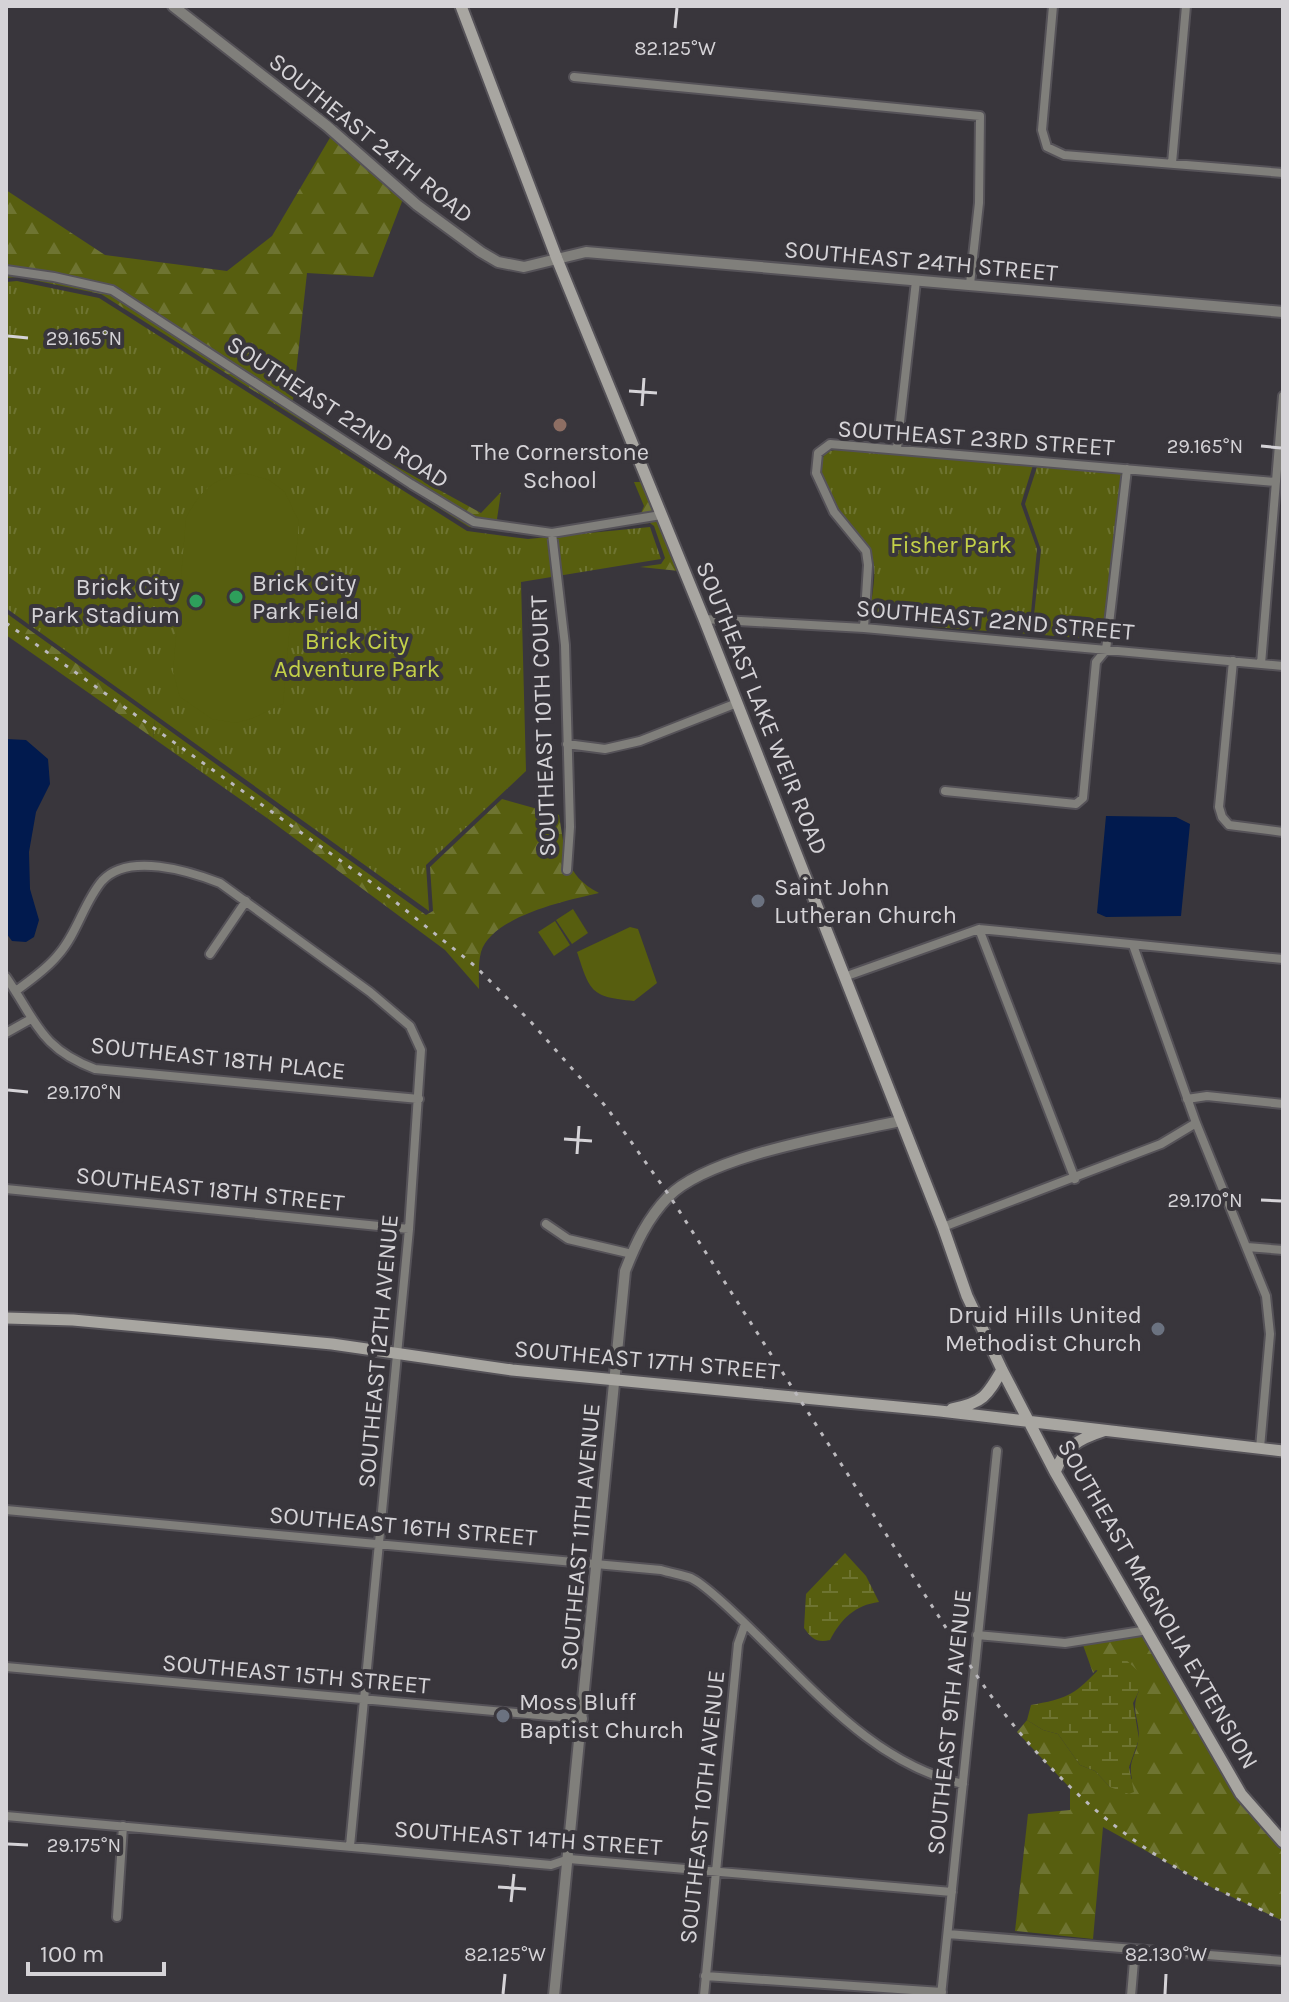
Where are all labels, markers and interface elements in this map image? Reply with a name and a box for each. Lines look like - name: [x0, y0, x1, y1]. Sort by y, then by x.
- text: 82.125°W: [634, 37, 716, 60]
- street label: SOUTHEAST 24TH ROAD: [263, 47, 479, 229]
- street label: SOUTHEAST 24TH STREET: [783, 235, 1059, 287]
- text: 29.165°N: [46, 327, 122, 350]
- street label: SOUTHEAST 22ND ROAD: [222, 330, 454, 494]
- street label: SOUTHEAST 23RD STREET: [836, 414, 1116, 462]
- marker: The Cornerstone School: [551, 416, 569, 434]
- text: 29.165°N: [1167, 435, 1243, 458]
- place label: The Cornerstone School: [471, 438, 649, 494]
- park label: Fisher Park: [890, 531, 1012, 559]
- street label: SOUTHEAST LAKE WEIR ROAD: [690, 557, 834, 859]
- place label: Brick City Park Field: [252, 569, 359, 625]
- place label: Brick City Park Stadium: [31, 573, 180, 629]
- marker: Brick City Park Field: [227, 588, 245, 606]
- marker: Brick City Park Stadium: [187, 592, 205, 610]
- street label: SOUTHEAST 22ND STREET: [855, 594, 1135, 646]
- street label: SOUTHEAST 10TH COURT: [524, 595, 562, 857]
- park label: Brick City Adventure Park: [274, 627, 440, 683]
- place label: Saint John Lutheran Church: [774, 873, 957, 929]
- marker: Saint John Lutheran Church: [749, 892, 767, 910]
- street label: SOUTHEAST 18TH PLACE: [89, 1031, 347, 1085]
- text: 29.170°N: [46, 1081, 122, 1104]
- street label: SOUTHEAST 18TH STREET: [74, 1161, 346, 1217]
- text: 29.170°N: [1167, 1189, 1243, 1212]
- street label: SOUTHEAST 12TH AVENUE: [352, 1213, 404, 1489]
- place label: Druid Hills United Methodist Church: [945, 1301, 1142, 1357]
- marker: Druid Hills United Methodist Church: [1149, 1320, 1167, 1338]
- street label: SOUTHEAST 17TH STREET: [513, 1334, 781, 1386]
- street label: SOUTHEAST 11TH AVENUE: [554, 1402, 606, 1672]
- street label: SOUTHEAST MAGNOLIA EXTENSION: [1052, 1434, 1264, 1774]
- street label: SOUTHEAST 16TH STREET: [268, 1500, 538, 1552]
- street label: SOUTHEAST 9TH AVENUE: [921, 1588, 977, 1856]
- street label: SOUTHEAST 15TH STREET: [161, 1648, 431, 1700]
- street label: SOUTHEAST 10TH AVENUE: [674, 1669, 730, 1945]
- place label: Moss Bluff Baptist Church: [519, 1688, 684, 1744]
- marker: Moss Bluff Baptist Church: [494, 1707, 512, 1725]
- street label: SOUTHEAST 14TH STREET: [393, 1815, 663, 1861]
- text: 29.175°N: [47, 1834, 121, 1857]
- scale bar: [28, 1926, 164, 1976]
- text: 100 m: [40, 1940, 105, 1968]
- text: 82.125°W: [464, 1943, 546, 1966]
- text: 82.130°W: [1125, 1943, 1207, 1966]

